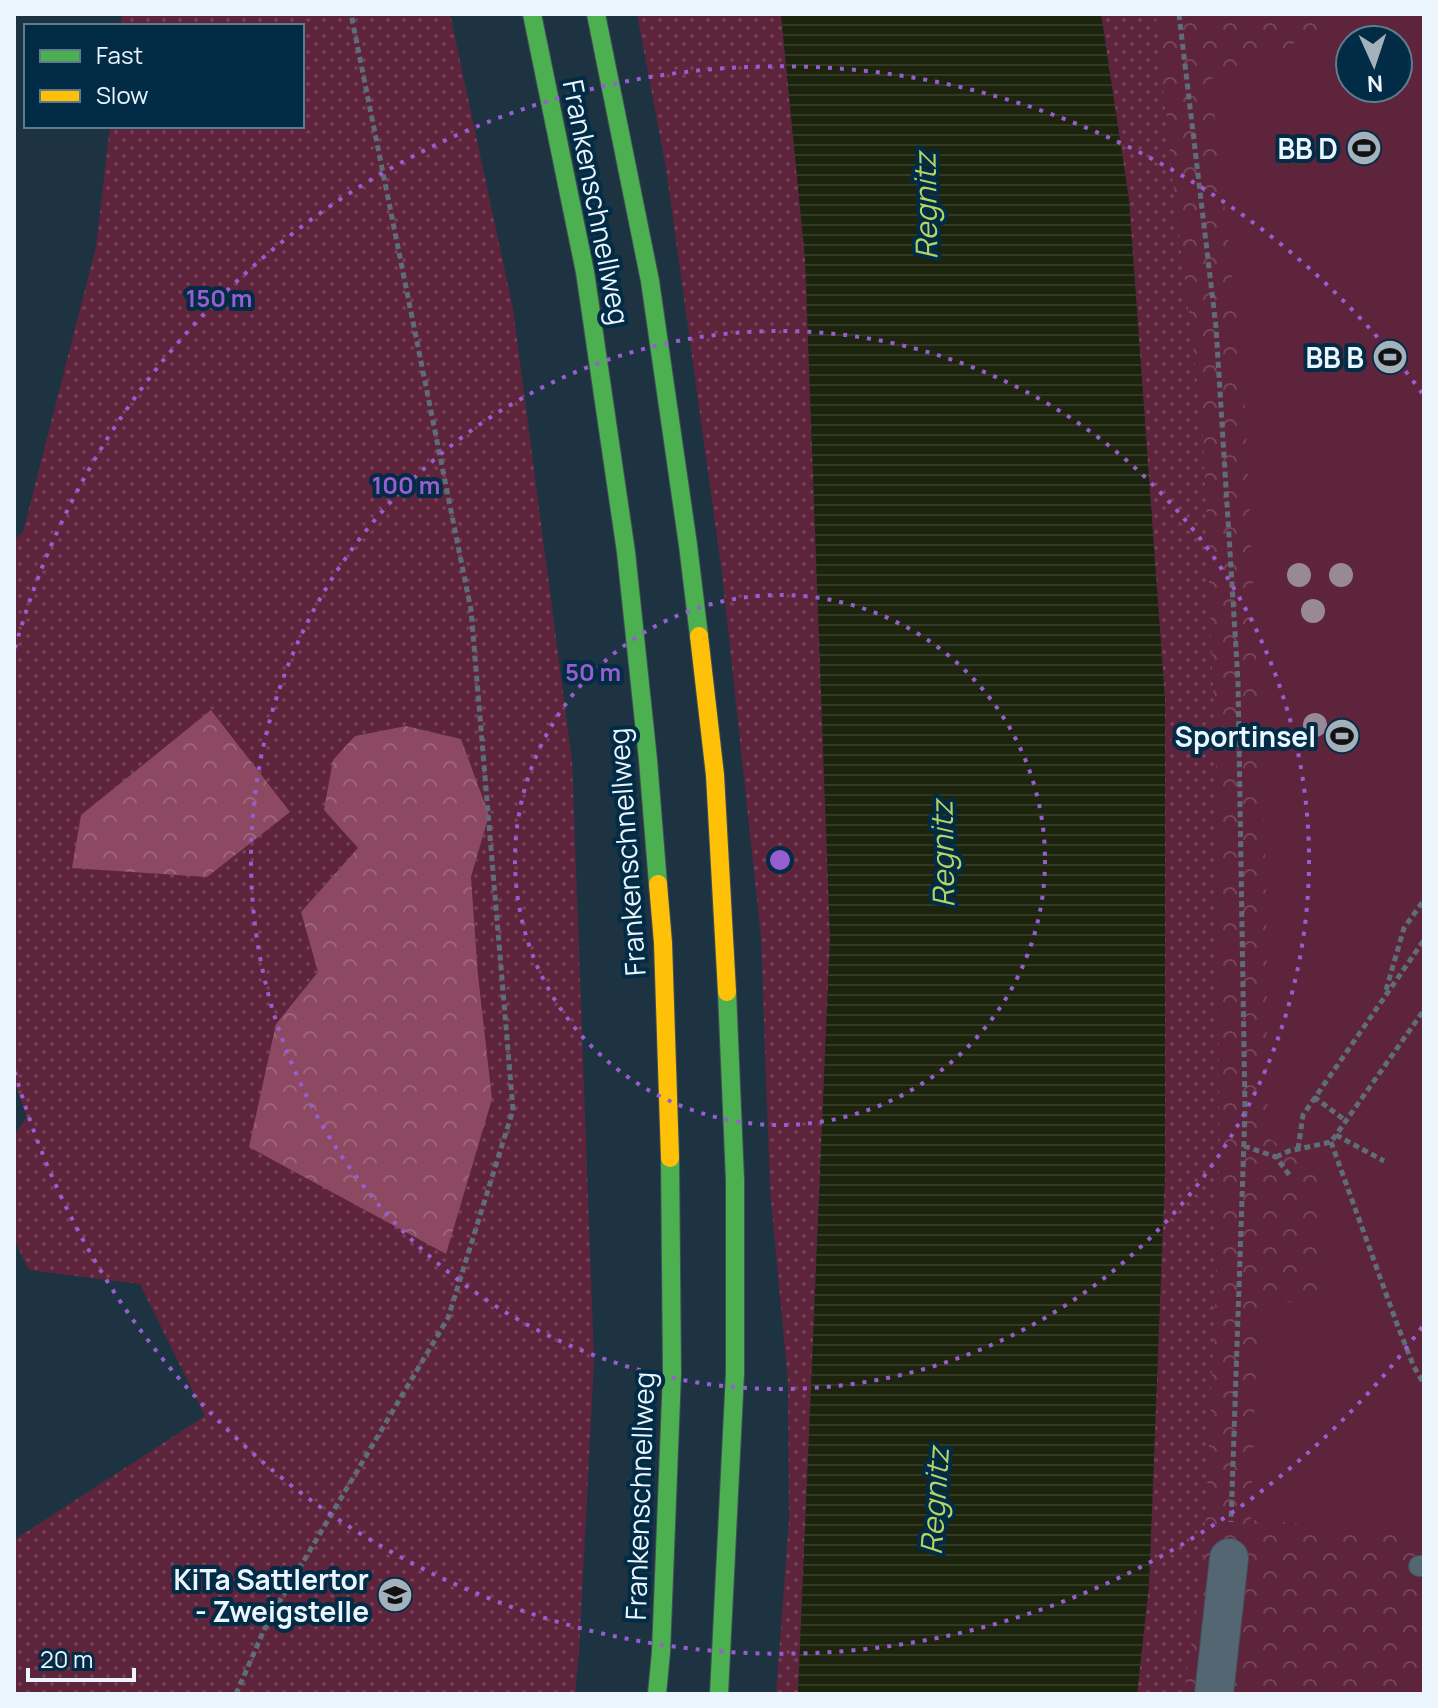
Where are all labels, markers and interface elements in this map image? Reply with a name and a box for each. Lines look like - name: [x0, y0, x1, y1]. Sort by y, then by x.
- legend: [24, 24, 304, 128]
- north arrow: [1334, 24, 1414, 104]
- text: Fast: [96, 38, 143, 71]
- text: N: [1366, 69, 1384, 99]
- street label: Frankenschnellweg: [555, 76, 639, 328]
- text: Slow: [96, 78, 149, 111]
- place label: BB D: [1277, 129, 1338, 167]
- sports icon: BB D: [1345, 129, 1383, 167]
- water label: Regnitz: [904, 149, 946, 260]
- text: 150 m: [186, 281, 252, 314]
- place label: BB B: [1305, 338, 1364, 376]
- sports icon: BB B: [1371, 338, 1409, 376]
- text: 100 m: [372, 468, 440, 501]
- text: 50 m: [565, 655, 621, 688]
- place label: Sportinsel: [1175, 717, 1316, 755]
- sports icon: Sportinsel: [1323, 717, 1361, 755]
- street label: Frankenschnellweg: [598, 727, 654, 977]
- water label: Regnitz: [921, 797, 963, 908]
- centre of rings: [766, 846, 794, 874]
- street label: Frankenschnellweg: [616, 1371, 662, 1621]
- water label: Regnitz: [910, 1443, 958, 1556]
- place label: KiTa Sattlertor - Zweigstelle: [173, 1560, 369, 1630]
- school or university icon: KiTa Sattlertor - Zweigstelle: [376, 1576, 414, 1614]
- scale bar: [28, 1632, 134, 1682]
- text: 20 m: [40, 1642, 93, 1675]

